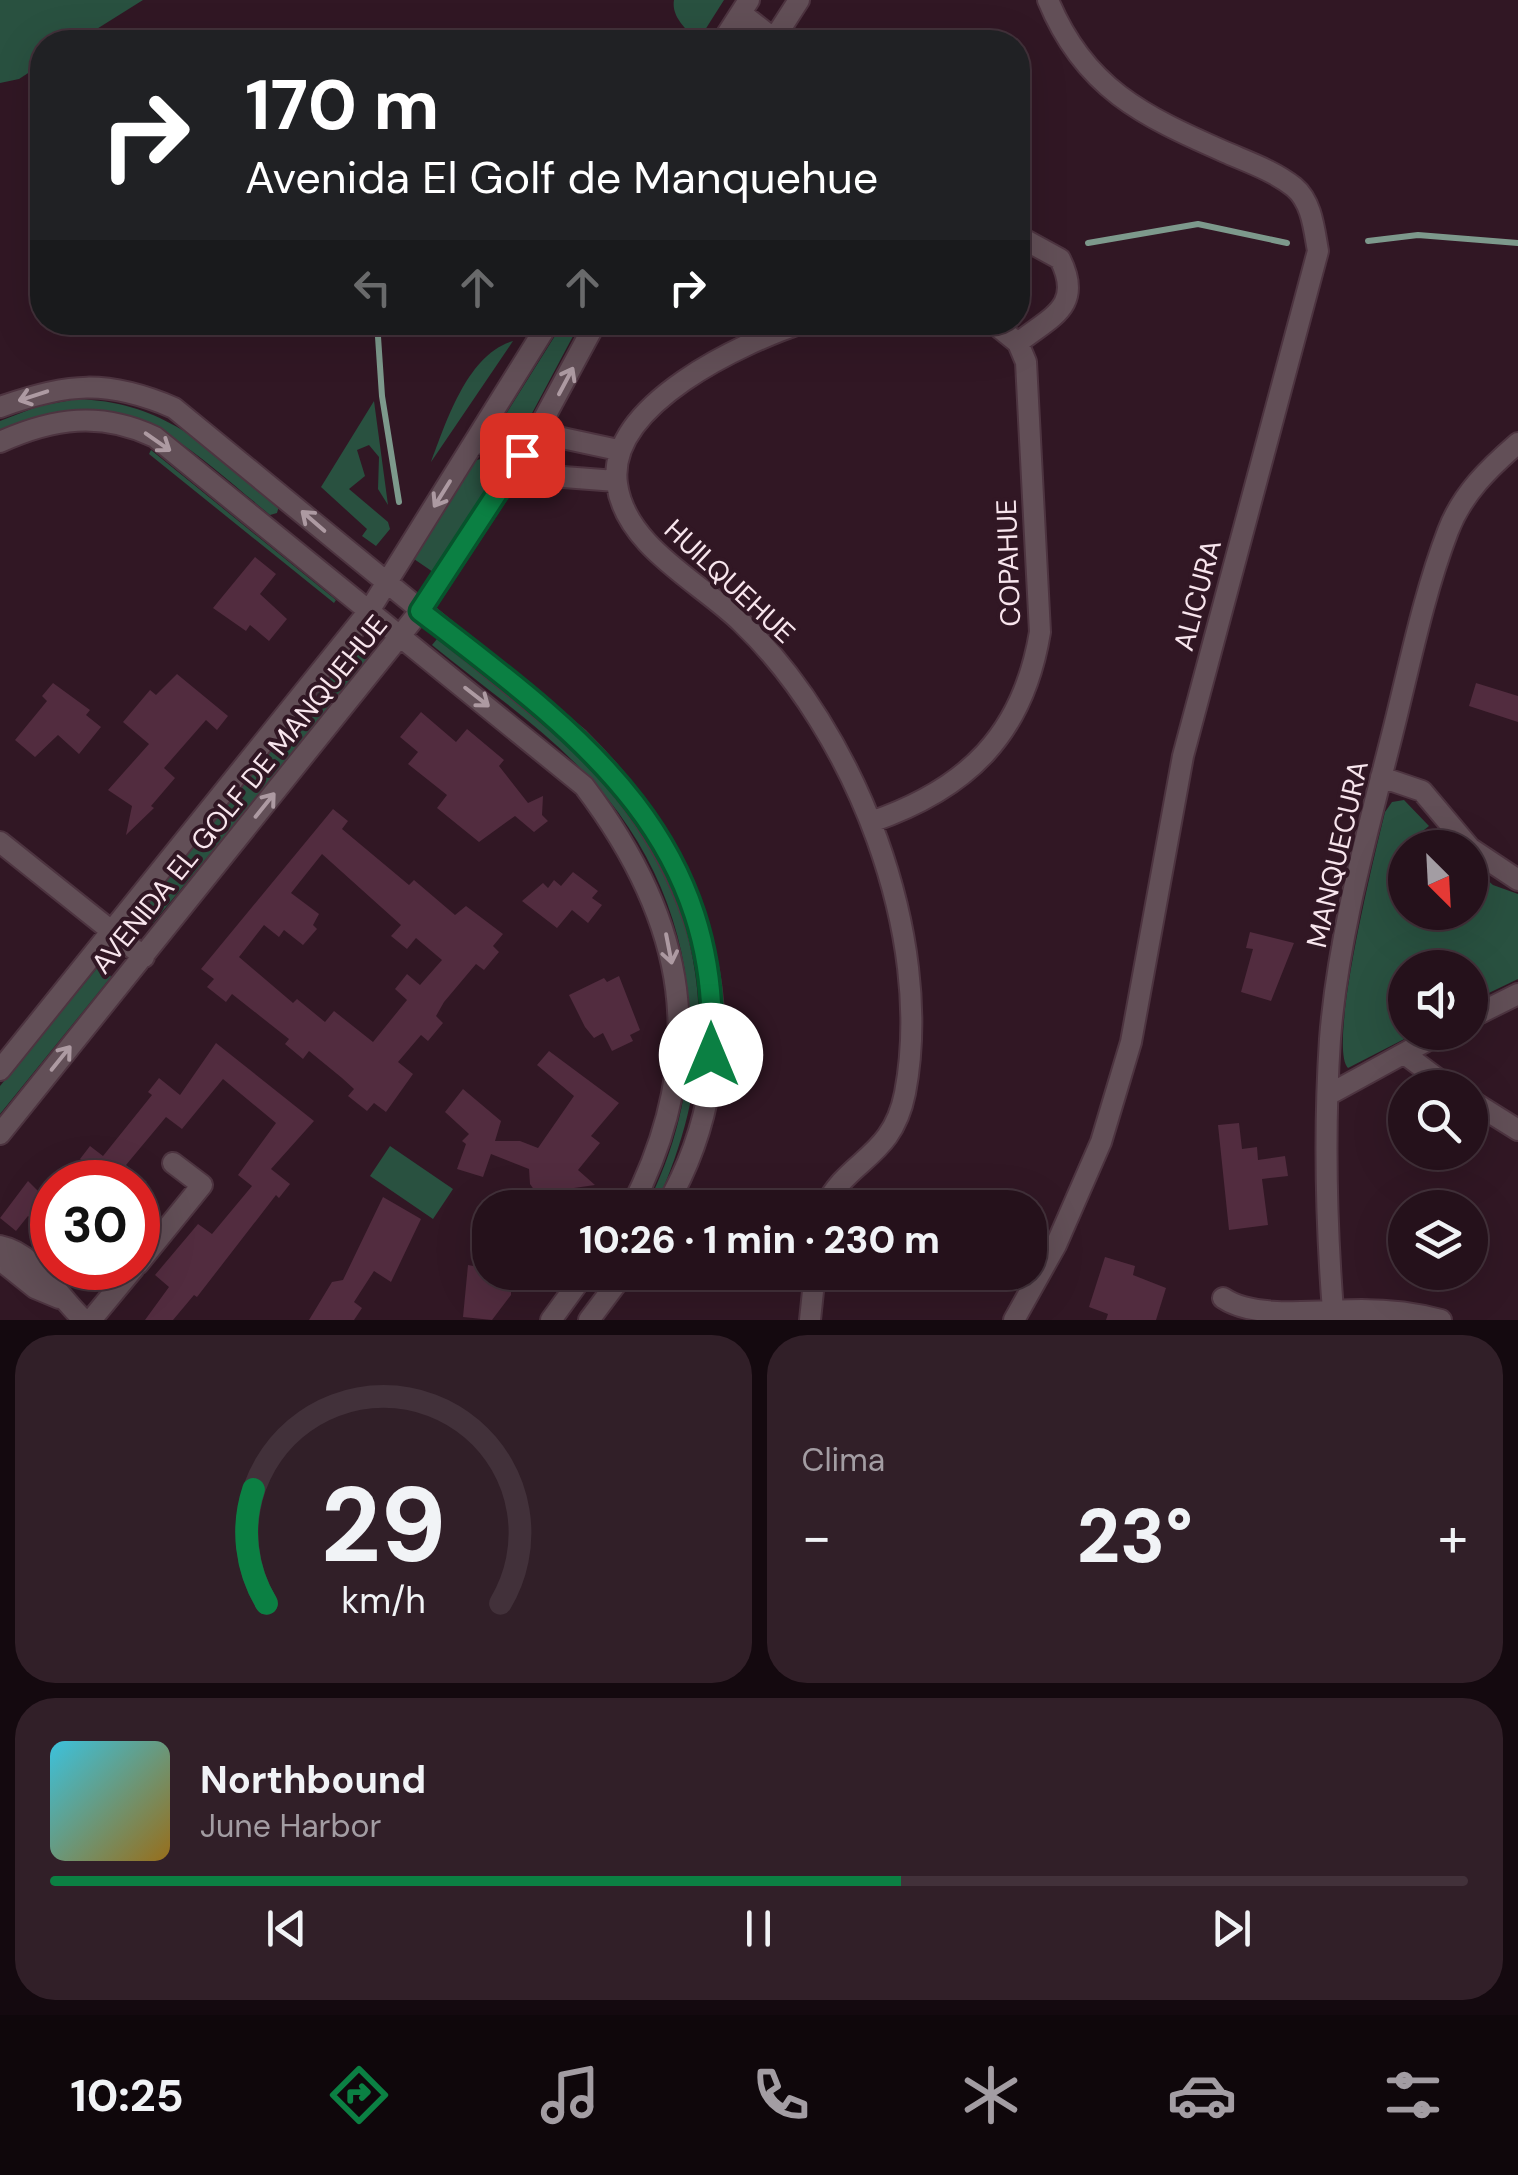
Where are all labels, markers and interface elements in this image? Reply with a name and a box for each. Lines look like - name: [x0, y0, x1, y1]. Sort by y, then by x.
- text: 170 m: [245, 60, 439, 151]
- icon: right: [80, 70, 210, 200]
- text: Avenida El Golf de Manquehue: [245, 148, 878, 207]
- icon: left: [345, 260, 400, 315]
- icon: ahead: [450, 260, 505, 315]
- icon: ahead: [555, 260, 610, 315]
- icon: right: [660, 260, 715, 315]
- one-way arrow: [556, 366, 576, 396]
- one-way arrow: [18, 388, 49, 406]
- pin: [480, 413, 565, 498]
- icon: arrive: [495, 428, 550, 483]
- one-way arrow: [144, 431, 171, 452]
- one-way arrow: [432, 480, 452, 508]
- street label: COPAHUE: [988, 499, 1029, 627]
- one-way arrow: [301, 509, 326, 532]
- street label: HUILQUEHUE: [656, 511, 803, 651]
- street label: ALICURA: [1165, 536, 1230, 655]
- street label: AVENIDA EL GOLF DE MANQUEHUE: [83, 607, 396, 981]
- one-way arrow: [463, 686, 490, 707]
- street label: MANQUECURA: [1298, 757, 1377, 951]
- one-way arrow: [254, 793, 276, 819]
- north arrow: [1388, 830, 1488, 930]
- map controls: [1388, 830, 1488, 1290]
- one-way arrow: [660, 932, 679, 964]
- button: sound: [1388, 950, 1488, 1050]
- position arrow: [659, 1003, 763, 1107]
- one-way arrow: [50, 1046, 72, 1072]
- button: search: [1388, 1070, 1488, 1170]
- speed limit sign: 30: [30, 1160, 160, 1290]
- button: layers: [1388, 1190, 1488, 1290]
- text: 10:26 · 1 min · 230 m: [579, 1215, 940, 1265]
- text: Clima: [802, 1439, 885, 1481]
- text: 29: [320, 1458, 446, 1593]
- text: 23°: [1077, 1488, 1193, 1585]
- text: −: [802, 1501, 832, 1573]
- text: +: [1438, 1501, 1468, 1573]
- text: km/h: [341, 1578, 425, 1624]
- text: Northbound: [200, 1755, 426, 1805]
- text: June Harbor: [200, 1805, 381, 1847]
- icon: previous: [259, 1901, 314, 1956]
- icon: pause: [731, 1901, 786, 1956]
- icon: next: [1204, 1901, 1259, 1956]
- icon: directions: [324, 2060, 394, 2130]
- icon: music: [535, 2060, 605, 2130]
- icon: phone: [746, 2060, 816, 2130]
- icon: climate: [956, 2060, 1026, 2130]
- icon: car: [1167, 2060, 1237, 2130]
- icon: filters: [1378, 2060, 1448, 2130]
- text: 10:25: [70, 2066, 184, 2125]

